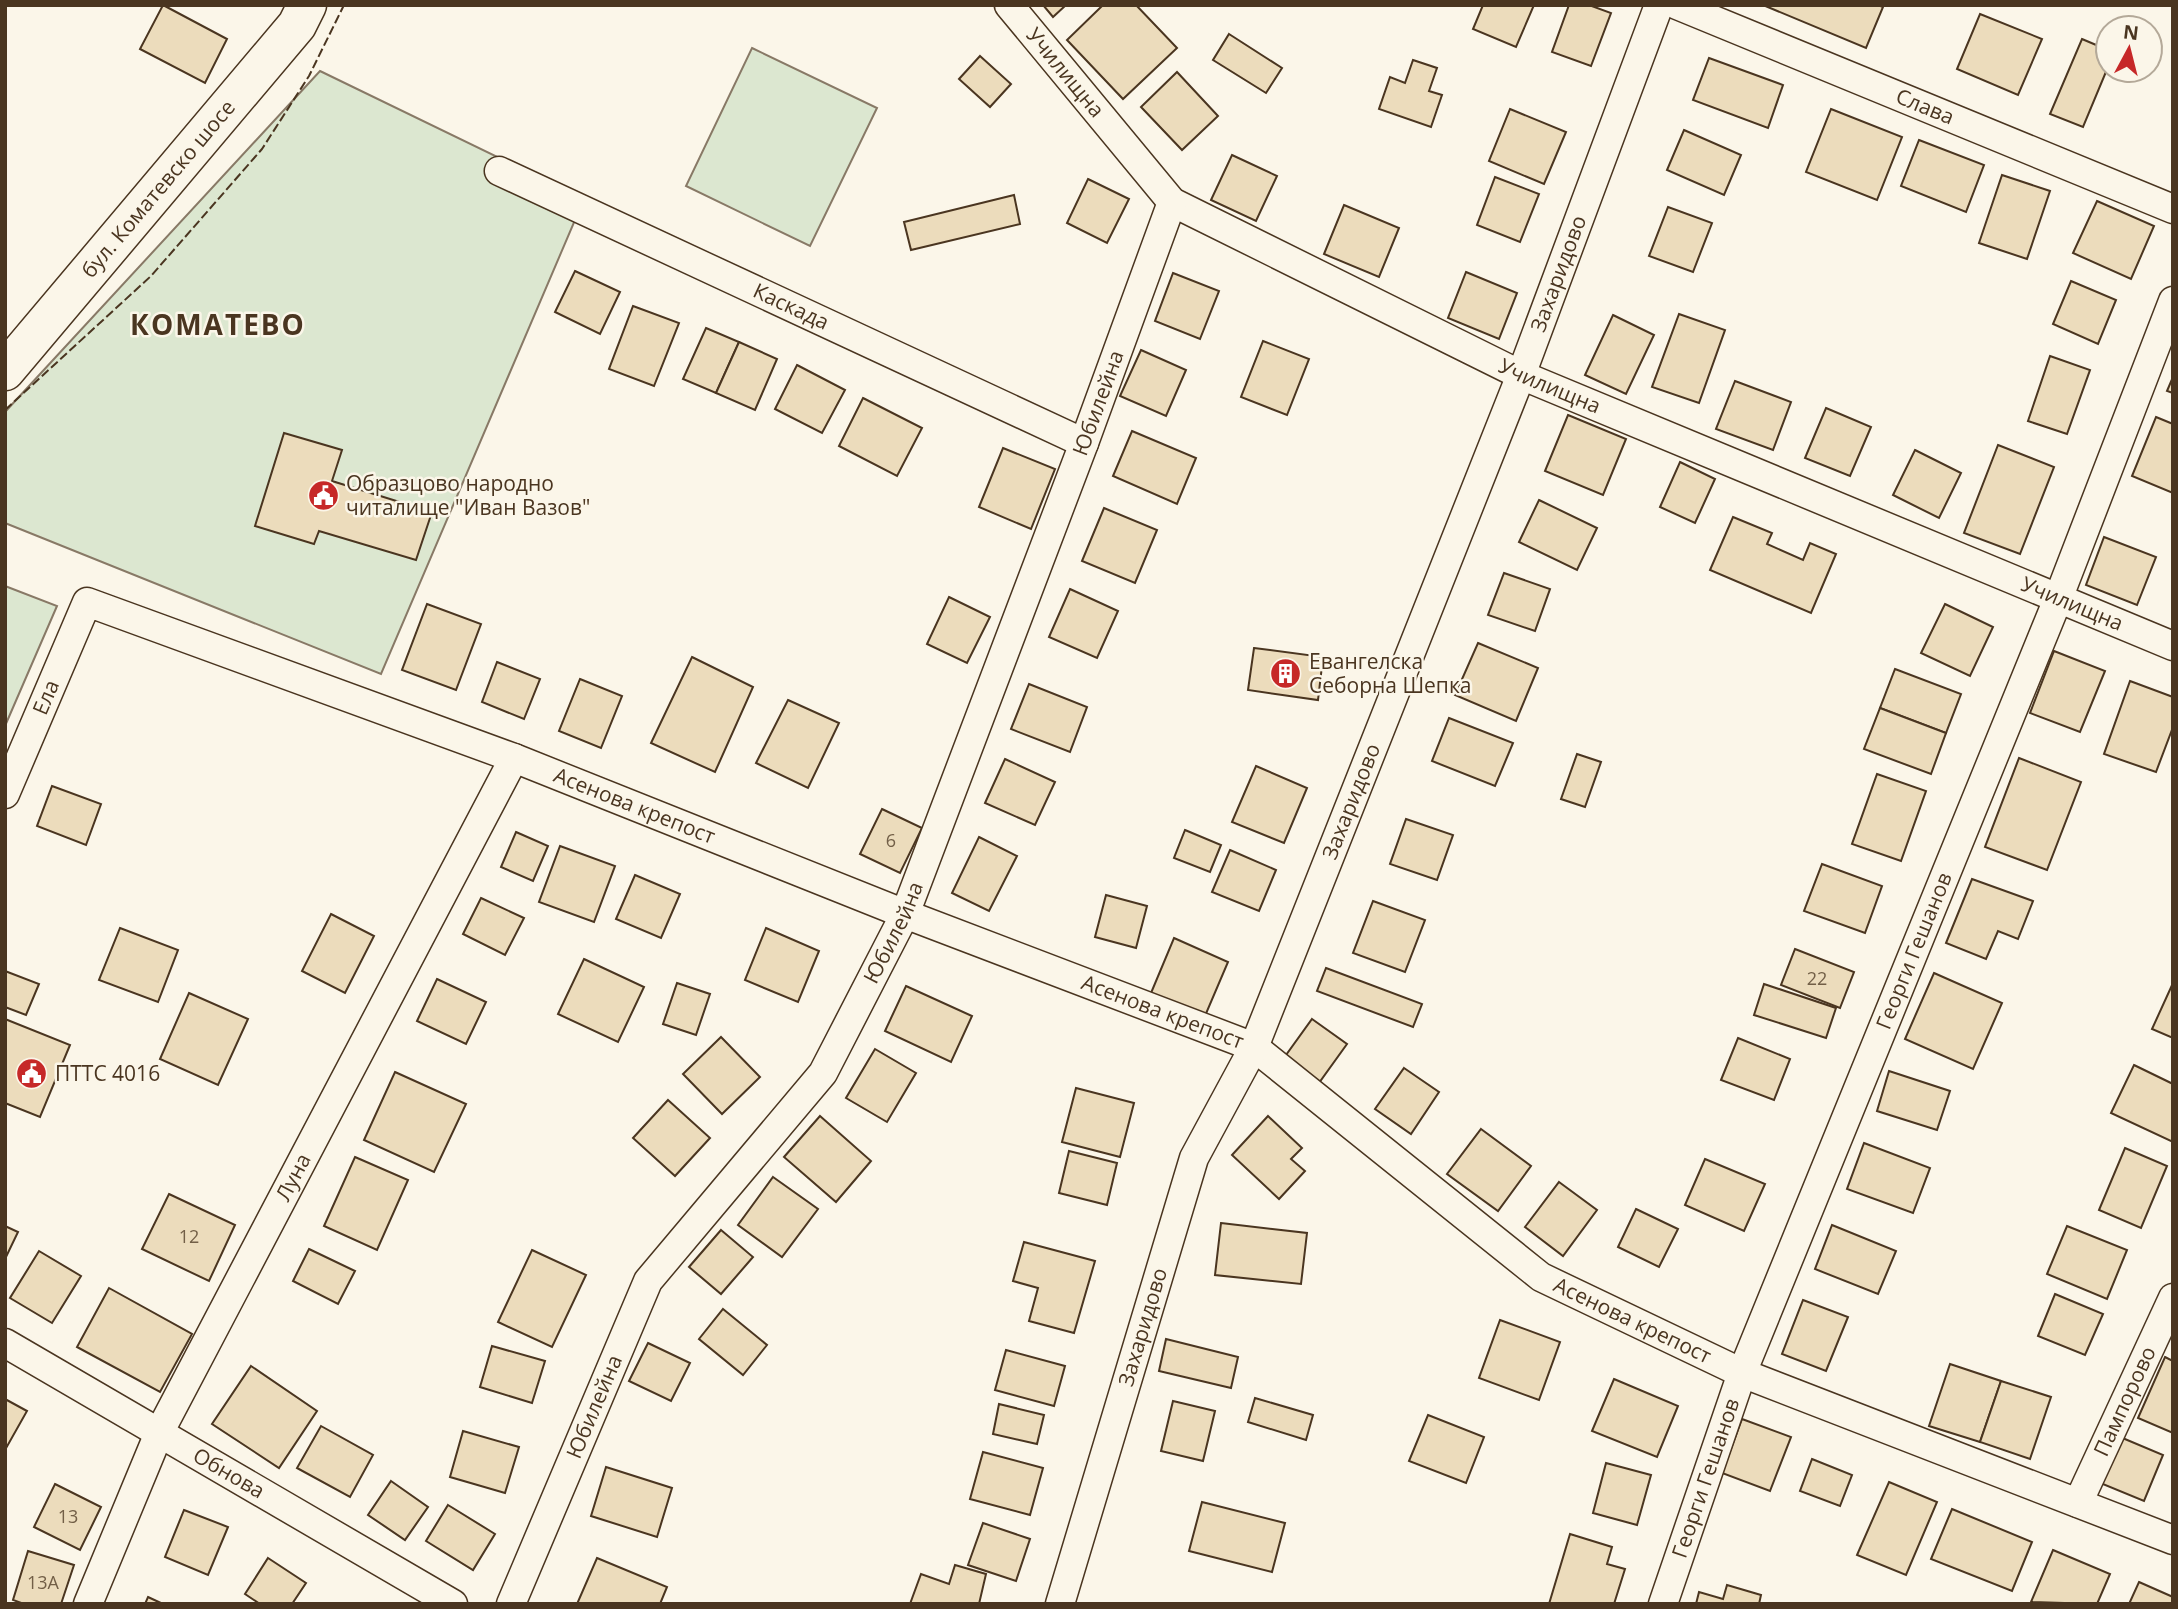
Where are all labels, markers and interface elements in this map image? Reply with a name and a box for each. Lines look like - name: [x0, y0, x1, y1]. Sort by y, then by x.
- north arrow: [2094, 14, 2164, 84]
- text: N: [2122, 18, 2140, 46]
- street label: Училищна: [1021, 22, 1111, 123]
- street label: Слава: [1892, 82, 1959, 131]
- street label: бул. Коматевско шосе: [75, 94, 241, 283]
- street label: Захаридово: [1523, 211, 1592, 336]
- street label: Каскада: [749, 276, 834, 336]
- district label: КОМАТЕВО: [130, 305, 306, 343]
- street label: Юбилейна: [1066, 346, 1130, 459]
- street label: Училищна: [1494, 351, 1605, 420]
- place label: Образцово народно читалище "Иван Вазов": [346, 469, 590, 521]
- public building icon: Образцово народно читалище "Иван Вазов": [306, 479, 340, 513]
- street label: Училищна: [2017, 569, 2128, 637]
- place label: Евангелска Себорна Шепка: [1309, 647, 1471, 699]
- building icon: Евангелска Себорна Шепка: [1269, 657, 1303, 691]
- street label: Ела: [25, 675, 65, 719]
- street label: Захаридово: [1315, 739, 1386, 863]
- street label: Асенова крепост: [550, 760, 720, 850]
- house number: 6: [886, 828, 896, 852]
- street label: Георги Гешанов: [1869, 868, 1958, 1033]
- street label: Юбилейна: [857, 877, 929, 988]
- house number: 22: [1807, 966, 1827, 990]
- street label: Асенова крепост: [1078, 968, 1248, 1055]
- public building icon: ПТТС 4016: [15, 1057, 49, 1091]
- place label: ПТТС 4016: [55, 1059, 160, 1087]
- street label: Луна: [268, 1148, 317, 1206]
- house number: 12: [179, 1224, 199, 1248]
- street label: Захаридово: [1111, 1264, 1173, 1389]
- street label: Асенова крепост: [1550, 1270, 1716, 1369]
- street label: Пампорово: [2087, 1341, 2162, 1460]
- street label: Юбилейна: [559, 1350, 628, 1463]
- street label: Георги Гешанов: [1665, 1394, 1745, 1561]
- street label: Обнова: [188, 1441, 270, 1504]
- house number: 13: [58, 1504, 78, 1528]
- house number: 13A: [27, 1570, 60, 1594]

